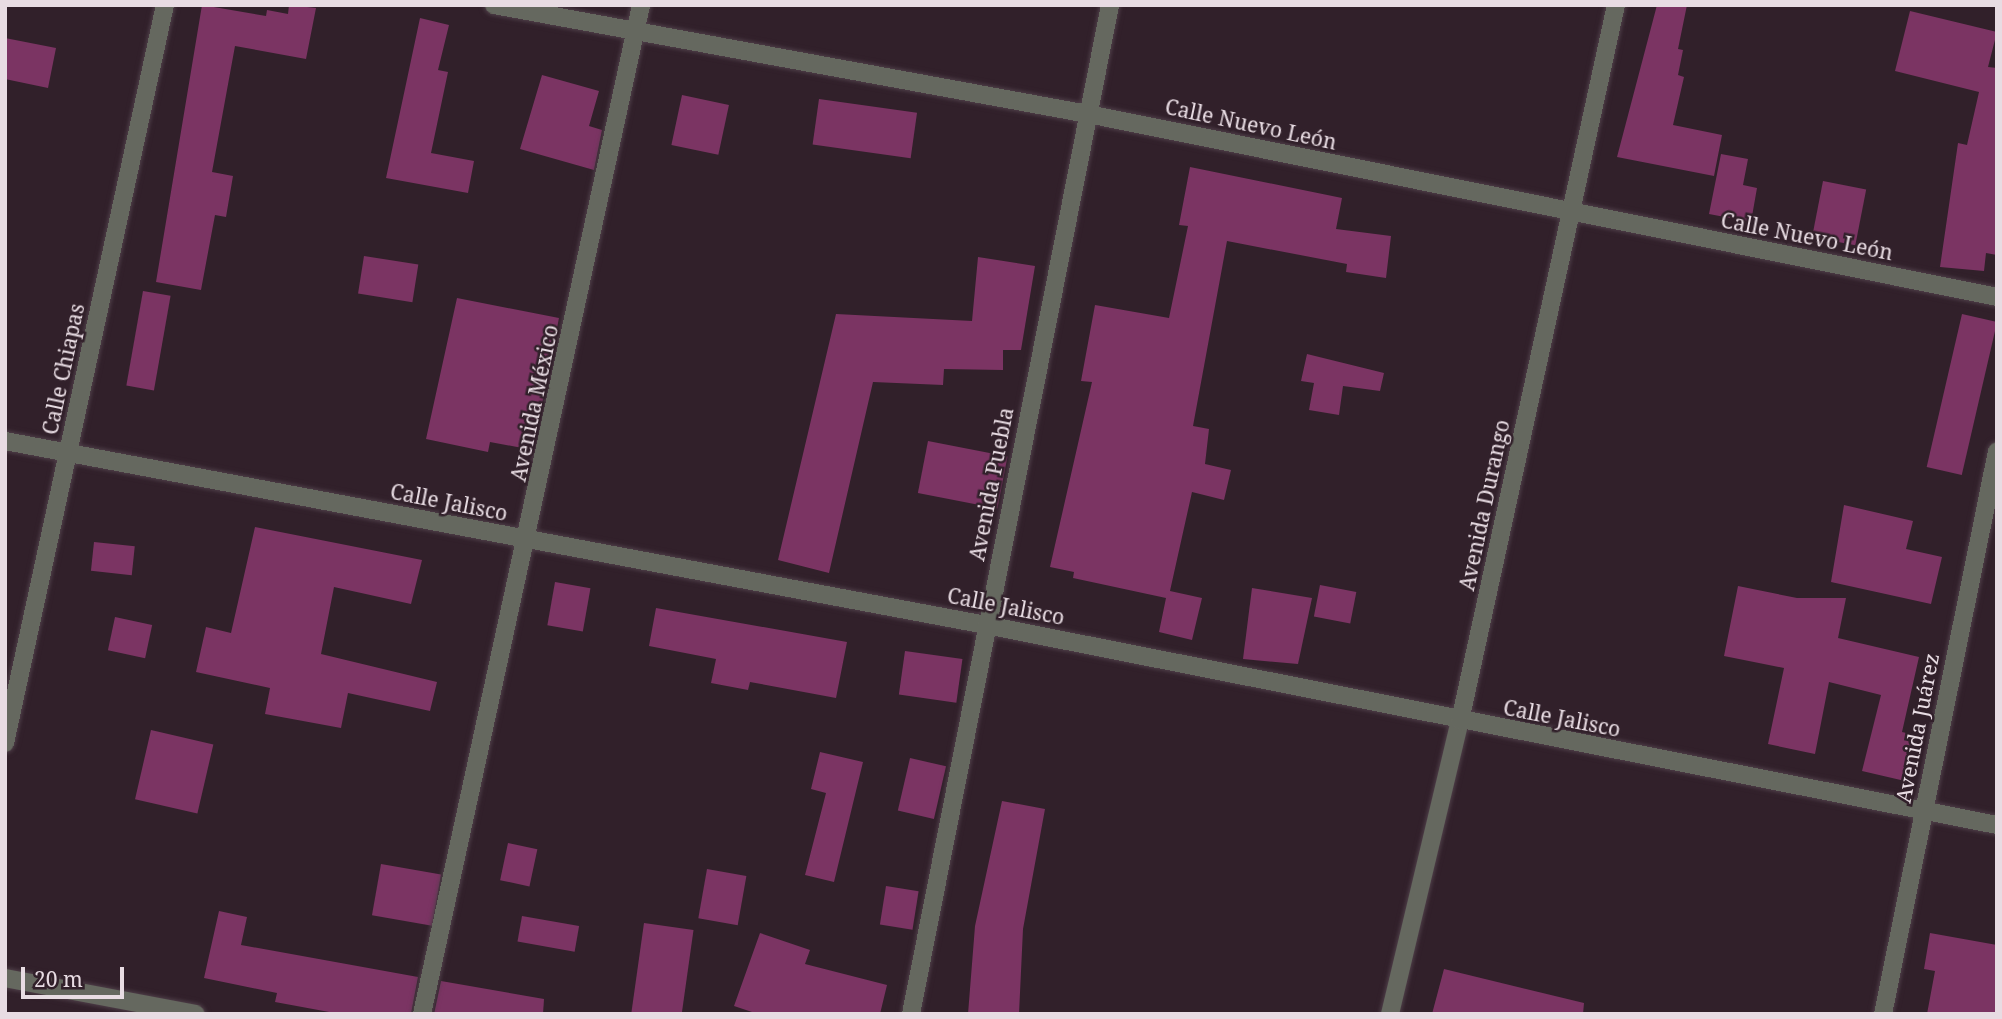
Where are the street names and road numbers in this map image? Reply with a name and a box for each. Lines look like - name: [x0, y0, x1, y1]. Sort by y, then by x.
- street label: Calle Nuevo León: [1163, 94, 1339, 154]
- street label: Calle Nuevo León: [1719, 207, 1895, 265]
- street label: Calle Chiapas: [37, 301, 89, 437]
- street label: Avenida México: [505, 322, 563, 484]
- street label: Avenida Puebla: [964, 405, 1018, 563]
- street label: Avenida Durango: [1454, 417, 1514, 593]
- street label: Calle Jalisco: [388, 478, 510, 526]
- street label: Calle Jalisco: [945, 582, 1067, 630]
- street label: Avenida Juárez: [1890, 651, 1944, 805]
- street label: Calle Jalisco: [1501, 694, 1623, 742]

